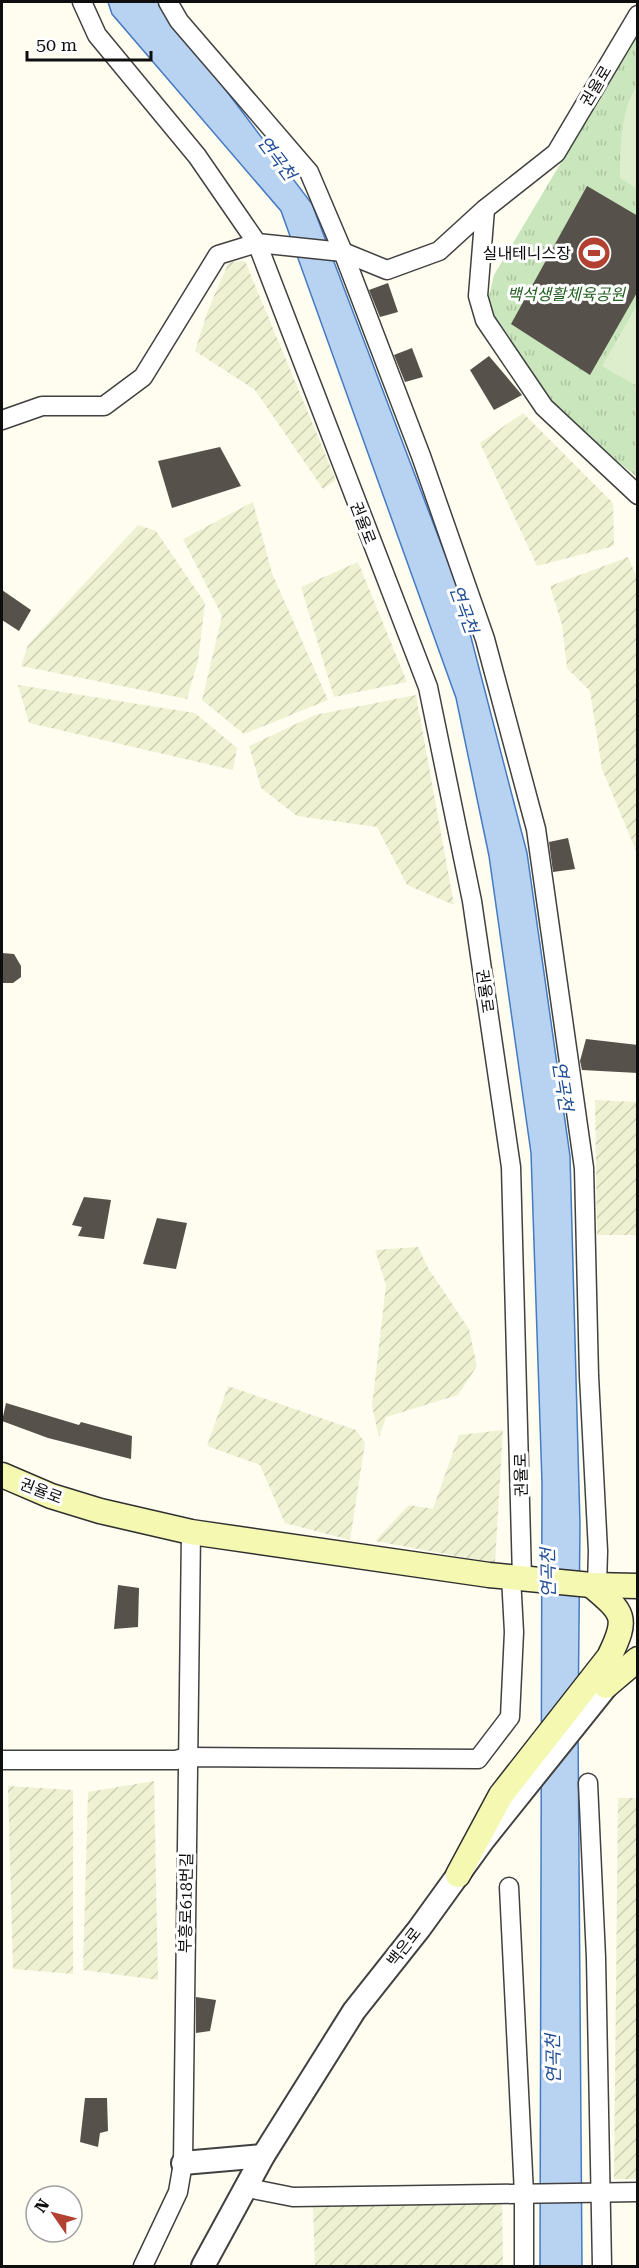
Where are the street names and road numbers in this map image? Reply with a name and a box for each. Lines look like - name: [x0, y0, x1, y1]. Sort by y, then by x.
- street label: 권율로: [576, 62, 616, 110]
- street label: 권율로: [346, 499, 380, 547]
- street label: 권율로: [473, 968, 498, 1014]
- street label: 권율로: [511, 1452, 531, 1497]
- street label: 권율로: [17, 1474, 65, 1508]
- street label: 부흥로618번길: [176, 1853, 196, 1953]
- street label: 백은로: [383, 1924, 425, 1970]

